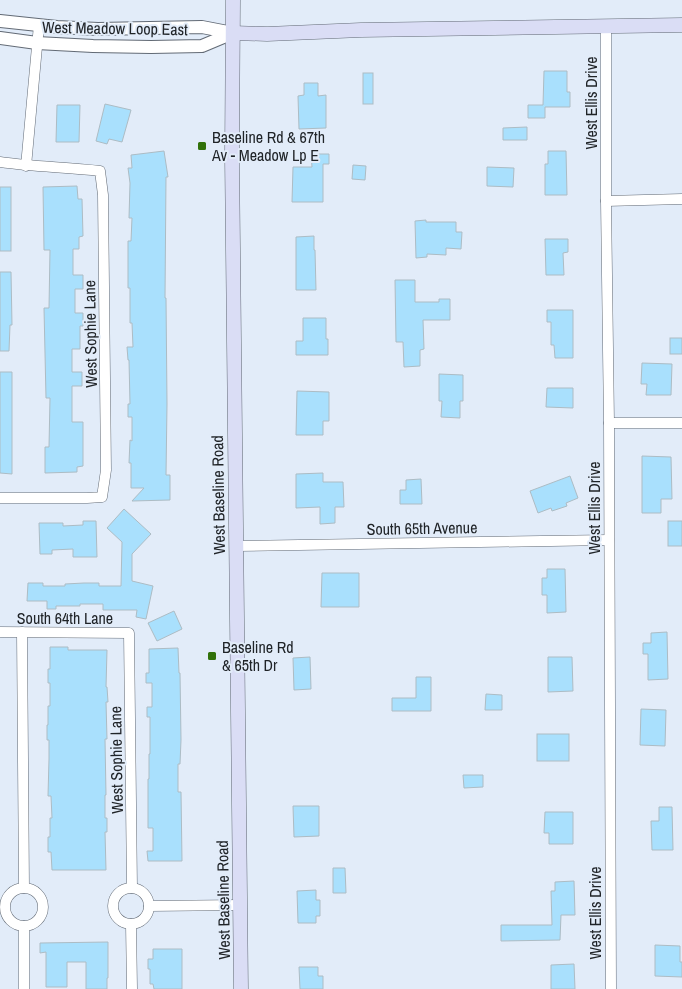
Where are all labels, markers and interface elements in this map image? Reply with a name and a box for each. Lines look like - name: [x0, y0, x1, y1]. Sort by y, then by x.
- street label: West Meadow Loop East: [42, 16, 188, 40]
- street label: West Ellis Drive: [580, 56, 602, 150]
- place label: Baseline Rd & 67th Av - Meadow Lp E: [211, 126, 325, 166]
- marker: Baseline Rd & 67th Av - Meadow Lp E: [196, 140, 208, 152]
- street label: West Sophie Lane: [78, 280, 102, 388]
- street label: West Baseline Road: [206, 435, 230, 555]
- street label: West Ellis Drive: [583, 461, 605, 555]
- street label: South 65th Avenue: [366, 516, 478, 540]
- street label: South 64th Lane: [17, 607, 113, 629]
- place label: Baseline Rd & 65th Dr: [222, 636, 293, 676]
- marker: Baseline Rd & 65th Dr: [206, 650, 218, 662]
- street label: West Sophie Lane: [104, 706, 128, 814]
- street label: West Baseline Road: [211, 840, 235, 960]
- street label: West Ellis Drive: [584, 866, 606, 960]

